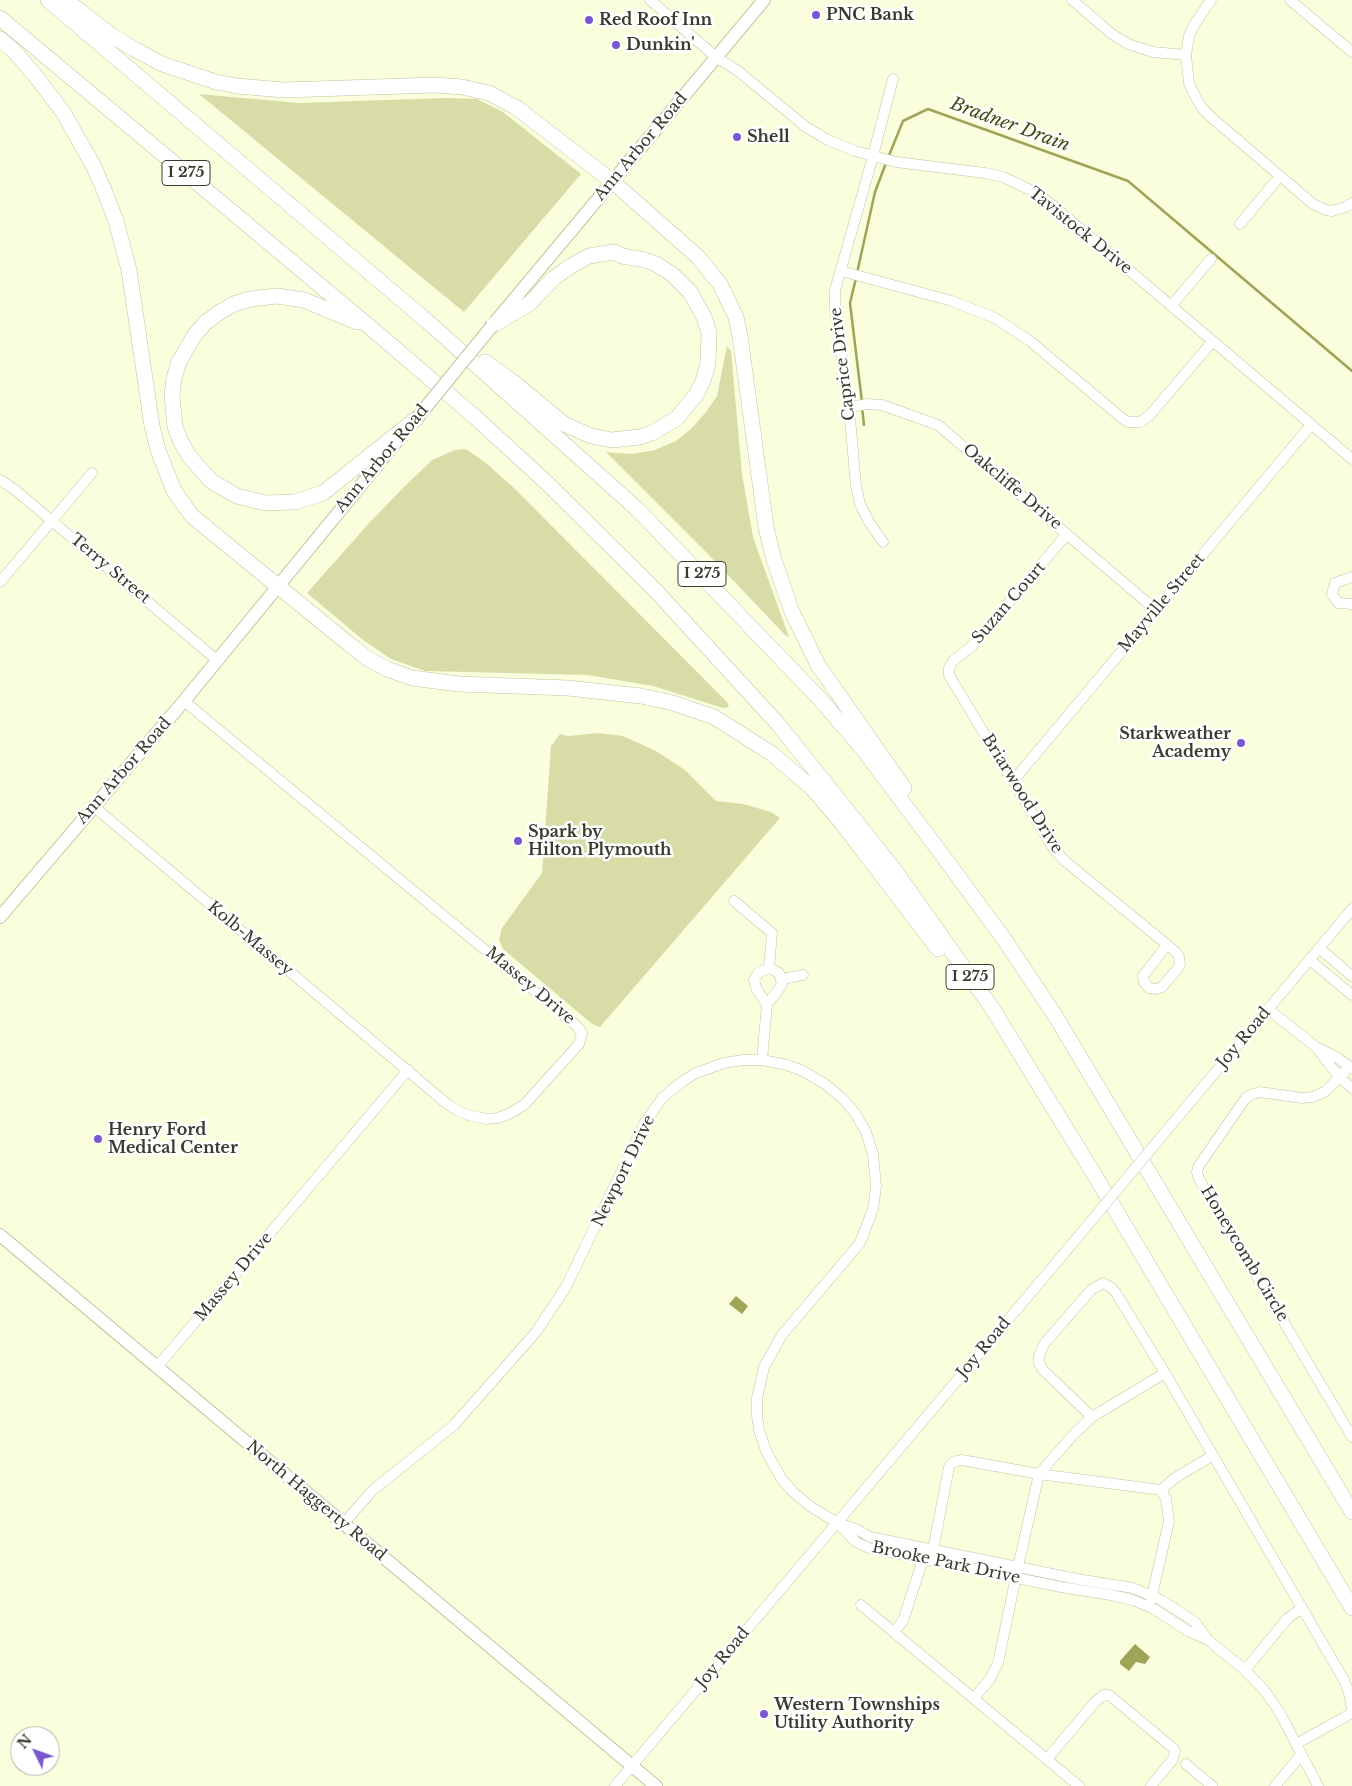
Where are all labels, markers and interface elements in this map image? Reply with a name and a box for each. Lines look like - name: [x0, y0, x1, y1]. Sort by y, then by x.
- place label: PNC Bank: [826, 5, 914, 25]
- marker: PNC Bank: [810, 9, 822, 21]
- place label: Red Roof Inn: [599, 10, 712, 30]
- marker: Red Roof Inn: [583, 14, 595, 26]
- place label: Dunkin': [626, 35, 695, 55]
- marker: Dunkin': [610, 39, 622, 51]
- street label: Ann Arbor Road: [590, 89, 692, 205]
- water label: Bradner Drain: [947, 93, 1073, 157]
- place label: Shell: [747, 127, 790, 147]
- marker: Shell: [731, 131, 743, 143]
- road number: I 275: [162, 160, 210, 186]
- street label: Tavistock Drive: [1024, 183, 1136, 279]
- street label: Caprice Drive: [827, 306, 859, 422]
- street label: Ann Arbor Road: [331, 401, 433, 517]
- street label: Oakcliffe Drive: [959, 440, 1065, 534]
- street label: Terry Street: [66, 530, 154, 608]
- street label: Mayville Street: [1115, 549, 1209, 657]
- street label: Suzan Court: [968, 558, 1050, 648]
- road number: I 275: [678, 562, 726, 586]
- street label: Ann Arbor Road: [73, 714, 175, 828]
- place label: Starkweather Academy: [1119, 724, 1231, 762]
- street label: Briarwood Drive: [977, 731, 1067, 857]
- marker: Starkweather Academy: [1235, 737, 1247, 749]
- place label: Spark by Hilton Plymouth: [528, 822, 672, 860]
- marker: Spark by Hilton Plymouth: [512, 835, 524, 847]
- street label: Kolb-Massey: [203, 898, 297, 980]
- street label: Massey Drive: [482, 943, 578, 1029]
- road number: I 275: [946, 964, 994, 990]
- street label: Joy Road: [1213, 1004, 1275, 1072]
- street label: Newport Drive: [589, 1112, 659, 1230]
- place label: Henry Ford Medical Center: [108, 1120, 238, 1158]
- marker: Henry Ford Medical Center: [92, 1133, 104, 1145]
- street label: Honeycomb Circle: [1196, 1183, 1292, 1325]
- street label: Massey Drive: [191, 1229, 277, 1325]
- street label: Joy Road: [953, 1314, 1015, 1382]
- street label: North Haggerty Road: [242, 1437, 390, 1565]
- street label: Brooke Park Drive: [870, 1538, 1022, 1588]
- street label: Joy Road: [692, 1624, 754, 1692]
- place label: Western Townships Utility Authority: [774, 1695, 940, 1733]
- marker: Western Townships Utility Authority: [758, 1708, 770, 1720]
- north arrow: [10, 1726, 60, 1776]
- text: N: [13, 1731, 36, 1753]

